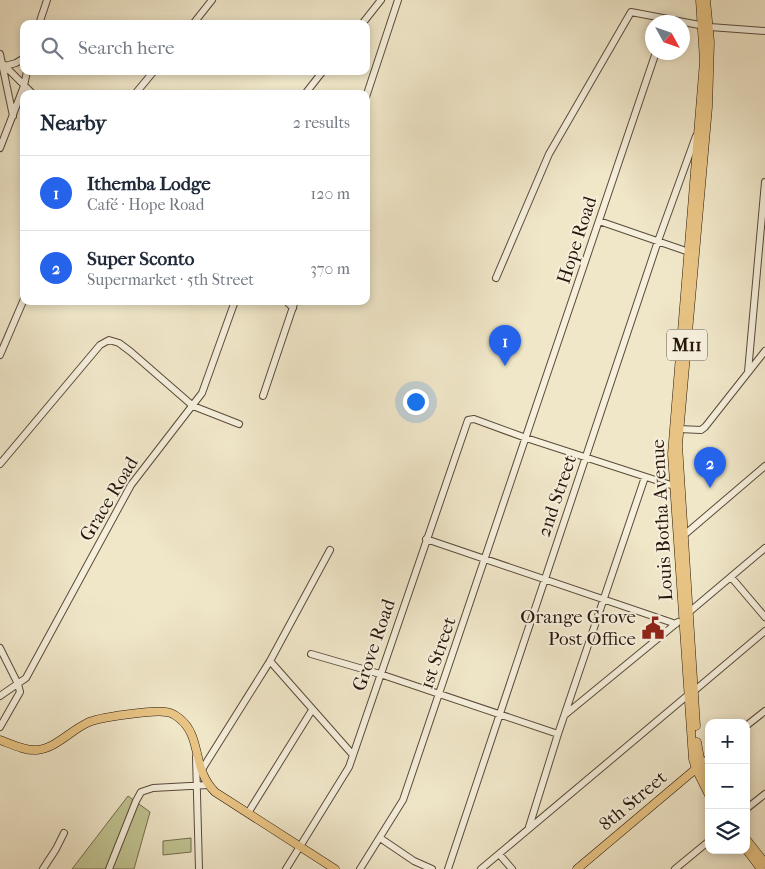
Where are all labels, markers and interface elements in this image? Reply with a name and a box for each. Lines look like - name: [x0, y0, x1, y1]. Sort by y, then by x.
- north arrow: [645, 15, 690, 60]
- search box: [20, 20, 370, 75]
- icon: search: [38, 34, 66, 62]
- text: Search here: [78, 37, 174, 59]
- text: Nearby: [40, 111, 106, 135]
- text: 2 results: [293, 113, 350, 132]
- text: Ithemba Lodge: [87, 173, 211, 195]
- text: 1: [53, 184, 59, 203]
- text: 120 m: [311, 184, 350, 203]
- street label: Hope Road: [553, 193, 602, 286]
- text: Café · Hope Road: [87, 195, 204, 214]
- text: Super Sconto: [87, 248, 194, 270]
- text: 2: [52, 259, 60, 278]
- text: 370 m: [310, 259, 350, 278]
- text: Supermarket · 5th Street: [87, 270, 254, 289]
- pin: 1: [489, 325, 521, 366]
- road number: M11: [667, 330, 707, 360]
- your location: [403, 389, 429, 415]
- street label: Louis Botha Avenue: [647, 439, 677, 601]
- pin: 2: [694, 447, 726, 488]
- street label: Grace Road: [75, 452, 143, 545]
- street label: 2nd Street: [533, 452, 581, 540]
- street label: Grove Road: [348, 596, 400, 694]
- place label: Orange Grove Post Office: [520, 606, 636, 650]
- street label: 1st Street: [415, 614, 461, 692]
- public building icon: Orange Grove Post Office: [640, 615, 666, 641]
- map controls: [705, 719, 750, 854]
- button: +: [705, 719, 750, 764]
- button: −: [705, 764, 750, 809]
- street label: 8th Street: [595, 766, 671, 836]
- button: layers: [705, 809, 750, 854]

